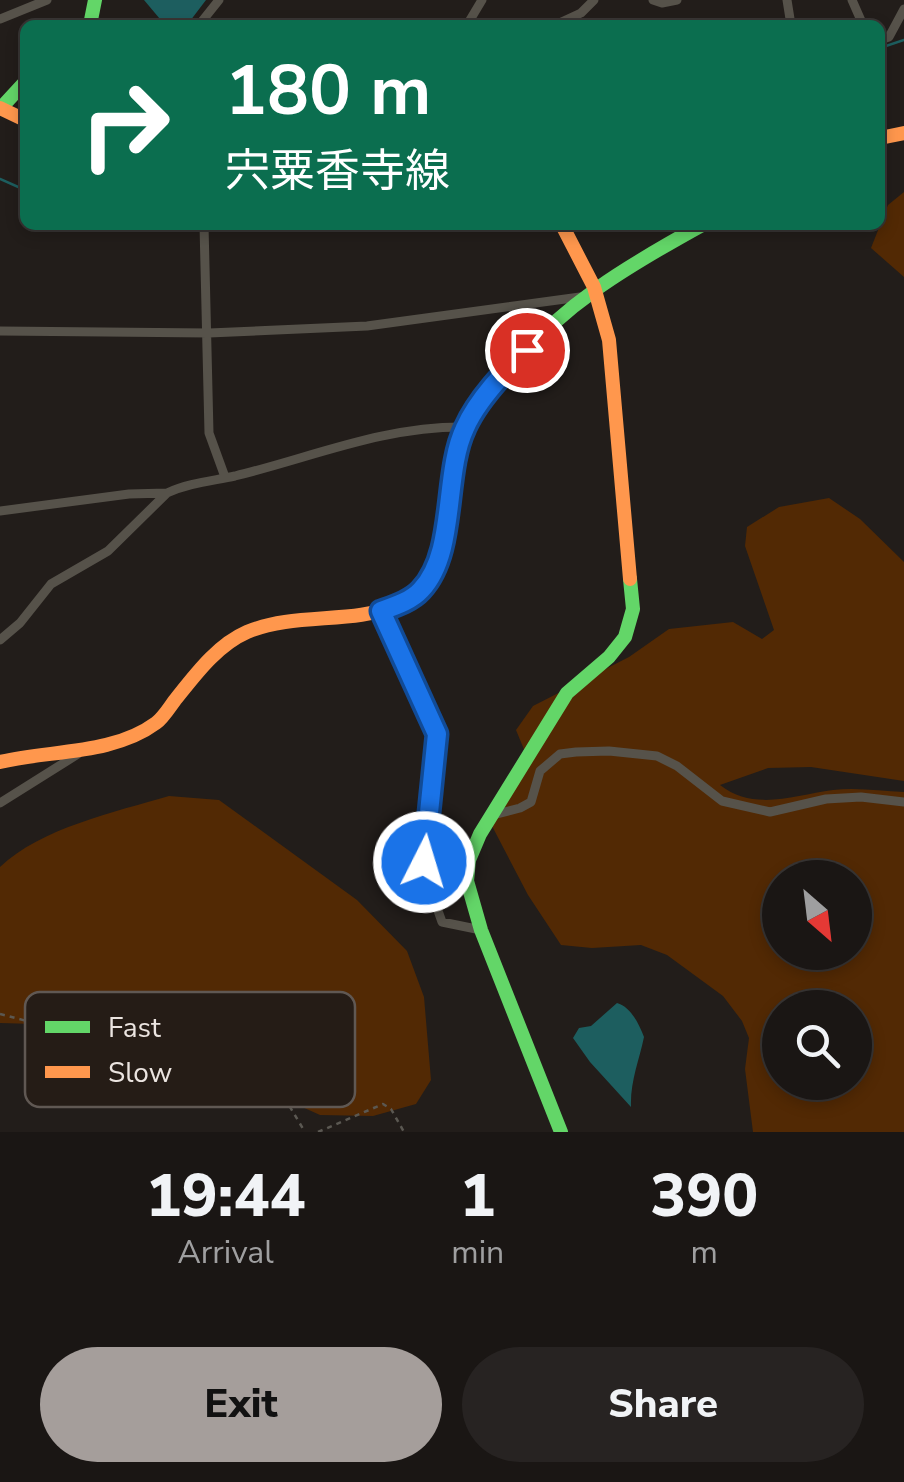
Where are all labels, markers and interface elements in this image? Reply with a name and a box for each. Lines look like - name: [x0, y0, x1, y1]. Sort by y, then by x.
- text: 180 m: [225, 43, 431, 139]
- icon: right: [60, 60, 190, 190]
- text: 宍粟香寺線: [225, 141, 450, 202]
- pin: [485, 308, 570, 393]
- icon: arrive: [500, 323, 555, 378]
- position arrow: [372, 810, 476, 914]
- north arrow: [762, 860, 872, 970]
- map controls: [762, 860, 872, 1100]
- button: search: [762, 990, 872, 1100]
- legend: [25, 992, 355, 1107]
- text: Fast: [108, 1009, 161, 1047]
- text: Slow: [108, 1054, 172, 1092]
- text: 19:44: [146, 1155, 305, 1237]
- text: 1: [460, 1155, 496, 1237]
- text: 390: [650, 1155, 758, 1237]
- text: Arrival: [178, 1231, 274, 1274]
- text: min: [451, 1231, 504, 1274]
- text: m: [690, 1231, 718, 1274]
- button: Exit: [40, 1347, 442, 1462]
- button: Share: [462, 1347, 864, 1462]

